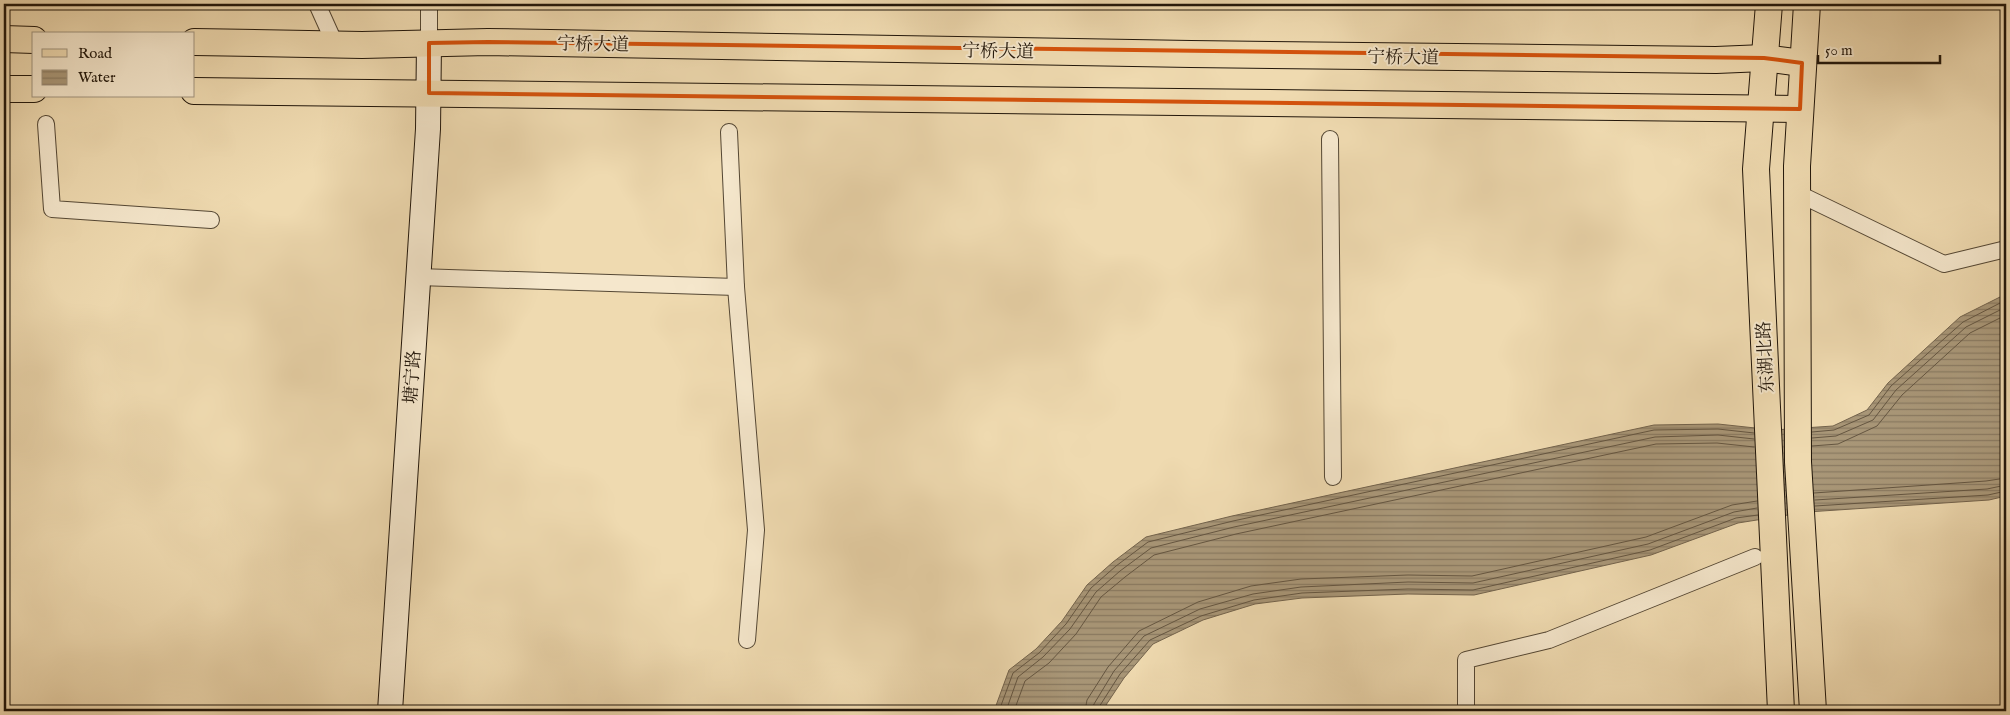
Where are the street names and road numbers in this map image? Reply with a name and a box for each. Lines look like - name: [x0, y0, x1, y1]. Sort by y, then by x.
- street label: 宁桥大道: [557, 33, 629, 58]
- street label: 宁桥大道: [962, 40, 1034, 65]
- street label: 宁桥大道: [1367, 46, 1439, 71]
- street label: 东湖北路: [1753, 320, 1780, 393]
- street label: 塘宁路: [400, 349, 427, 405]

